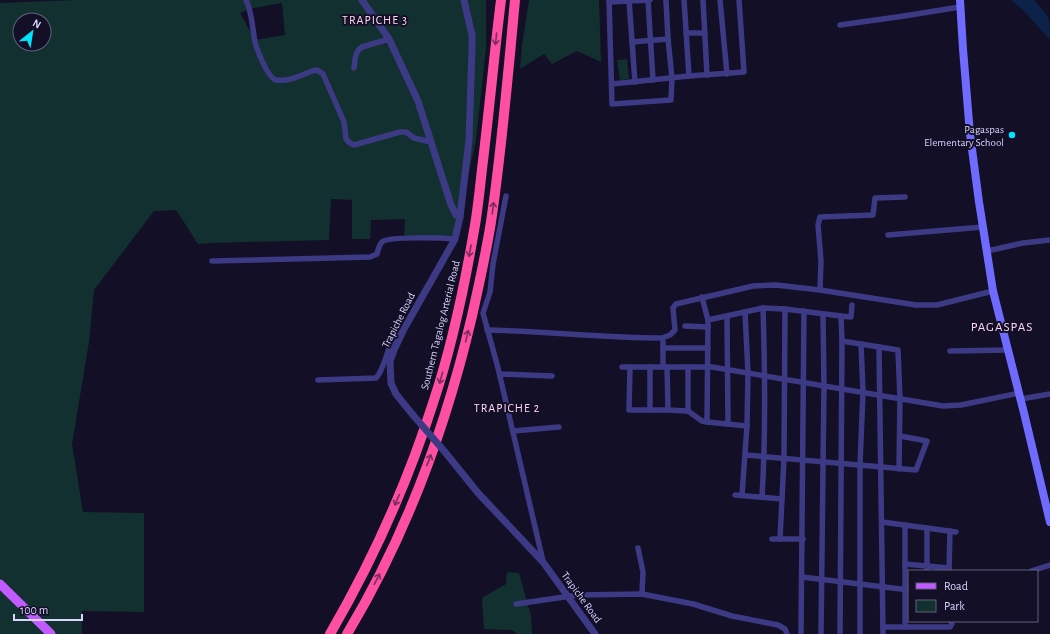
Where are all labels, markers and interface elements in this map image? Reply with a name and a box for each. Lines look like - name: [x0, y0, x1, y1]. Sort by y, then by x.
- north arrow: [12, 12, 52, 52]
- district label: TRAPICHE 3: [342, 14, 408, 26]
- text: N: [31, 17, 43, 30]
- one-way arrow: [493, 32, 500, 45]
- place label: Pagaspas Elementary School: [924, 124, 1004, 148]
- marker: Pagaspas Elementary School: [1007, 130, 1017, 140]
- one-way arrow: [489, 202, 496, 215]
- one-way arrow: [466, 244, 474, 257]
- street label: Southern Tagalog Arterial Road: [419, 259, 462, 391]
- street label: Trapiche Road: [380, 291, 417, 350]
- district label: PAGASPAS: [971, 321, 1033, 334]
- one-way arrow: [464, 329, 472, 342]
- one-way arrow: [437, 371, 444, 384]
- district label: TRAPICHE 2: [474, 402, 540, 414]
- one-way arrow: [426, 454, 434, 466]
- one-way arrow: [393, 493, 400, 505]
- street label: Trapiche Road: [559, 570, 604, 625]
- legend: [908, 570, 1038, 622]
- one-way arrow: [374, 573, 381, 585]
- text: Road: [944, 580, 968, 592]
- scale bar: [14, 596, 82, 622]
- text: Park: [944, 600, 965, 612]
- text: 100 m: [20, 604, 48, 616]

